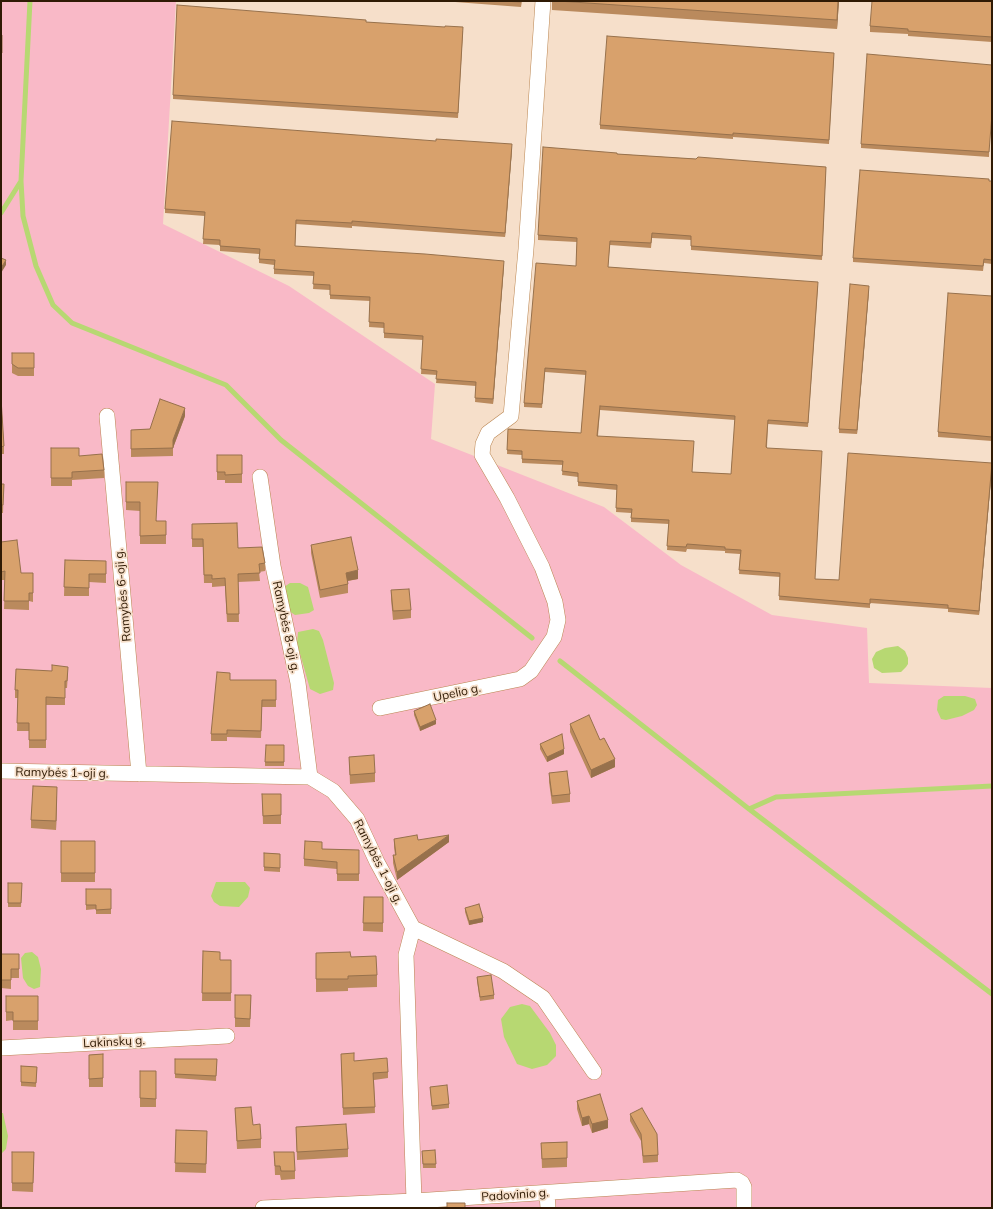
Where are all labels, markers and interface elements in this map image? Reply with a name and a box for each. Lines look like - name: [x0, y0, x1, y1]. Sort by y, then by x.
- street label: Ramybės 6-oji g.: [112, 548, 134, 642]
- street label: Ramybės 8-oji g.: [269, 580, 303, 674]
- street label: Upelio g.: [432, 681, 482, 705]
- street label: Ramybės 1-oji g.: [15, 765, 109, 781]
- street label: Ramybės 1-oji g.: [350, 817, 406, 907]
- street label: Lakinskų g.: [83, 1033, 145, 1051]
- street label: Padovinio g.: [481, 1185, 549, 1205]

